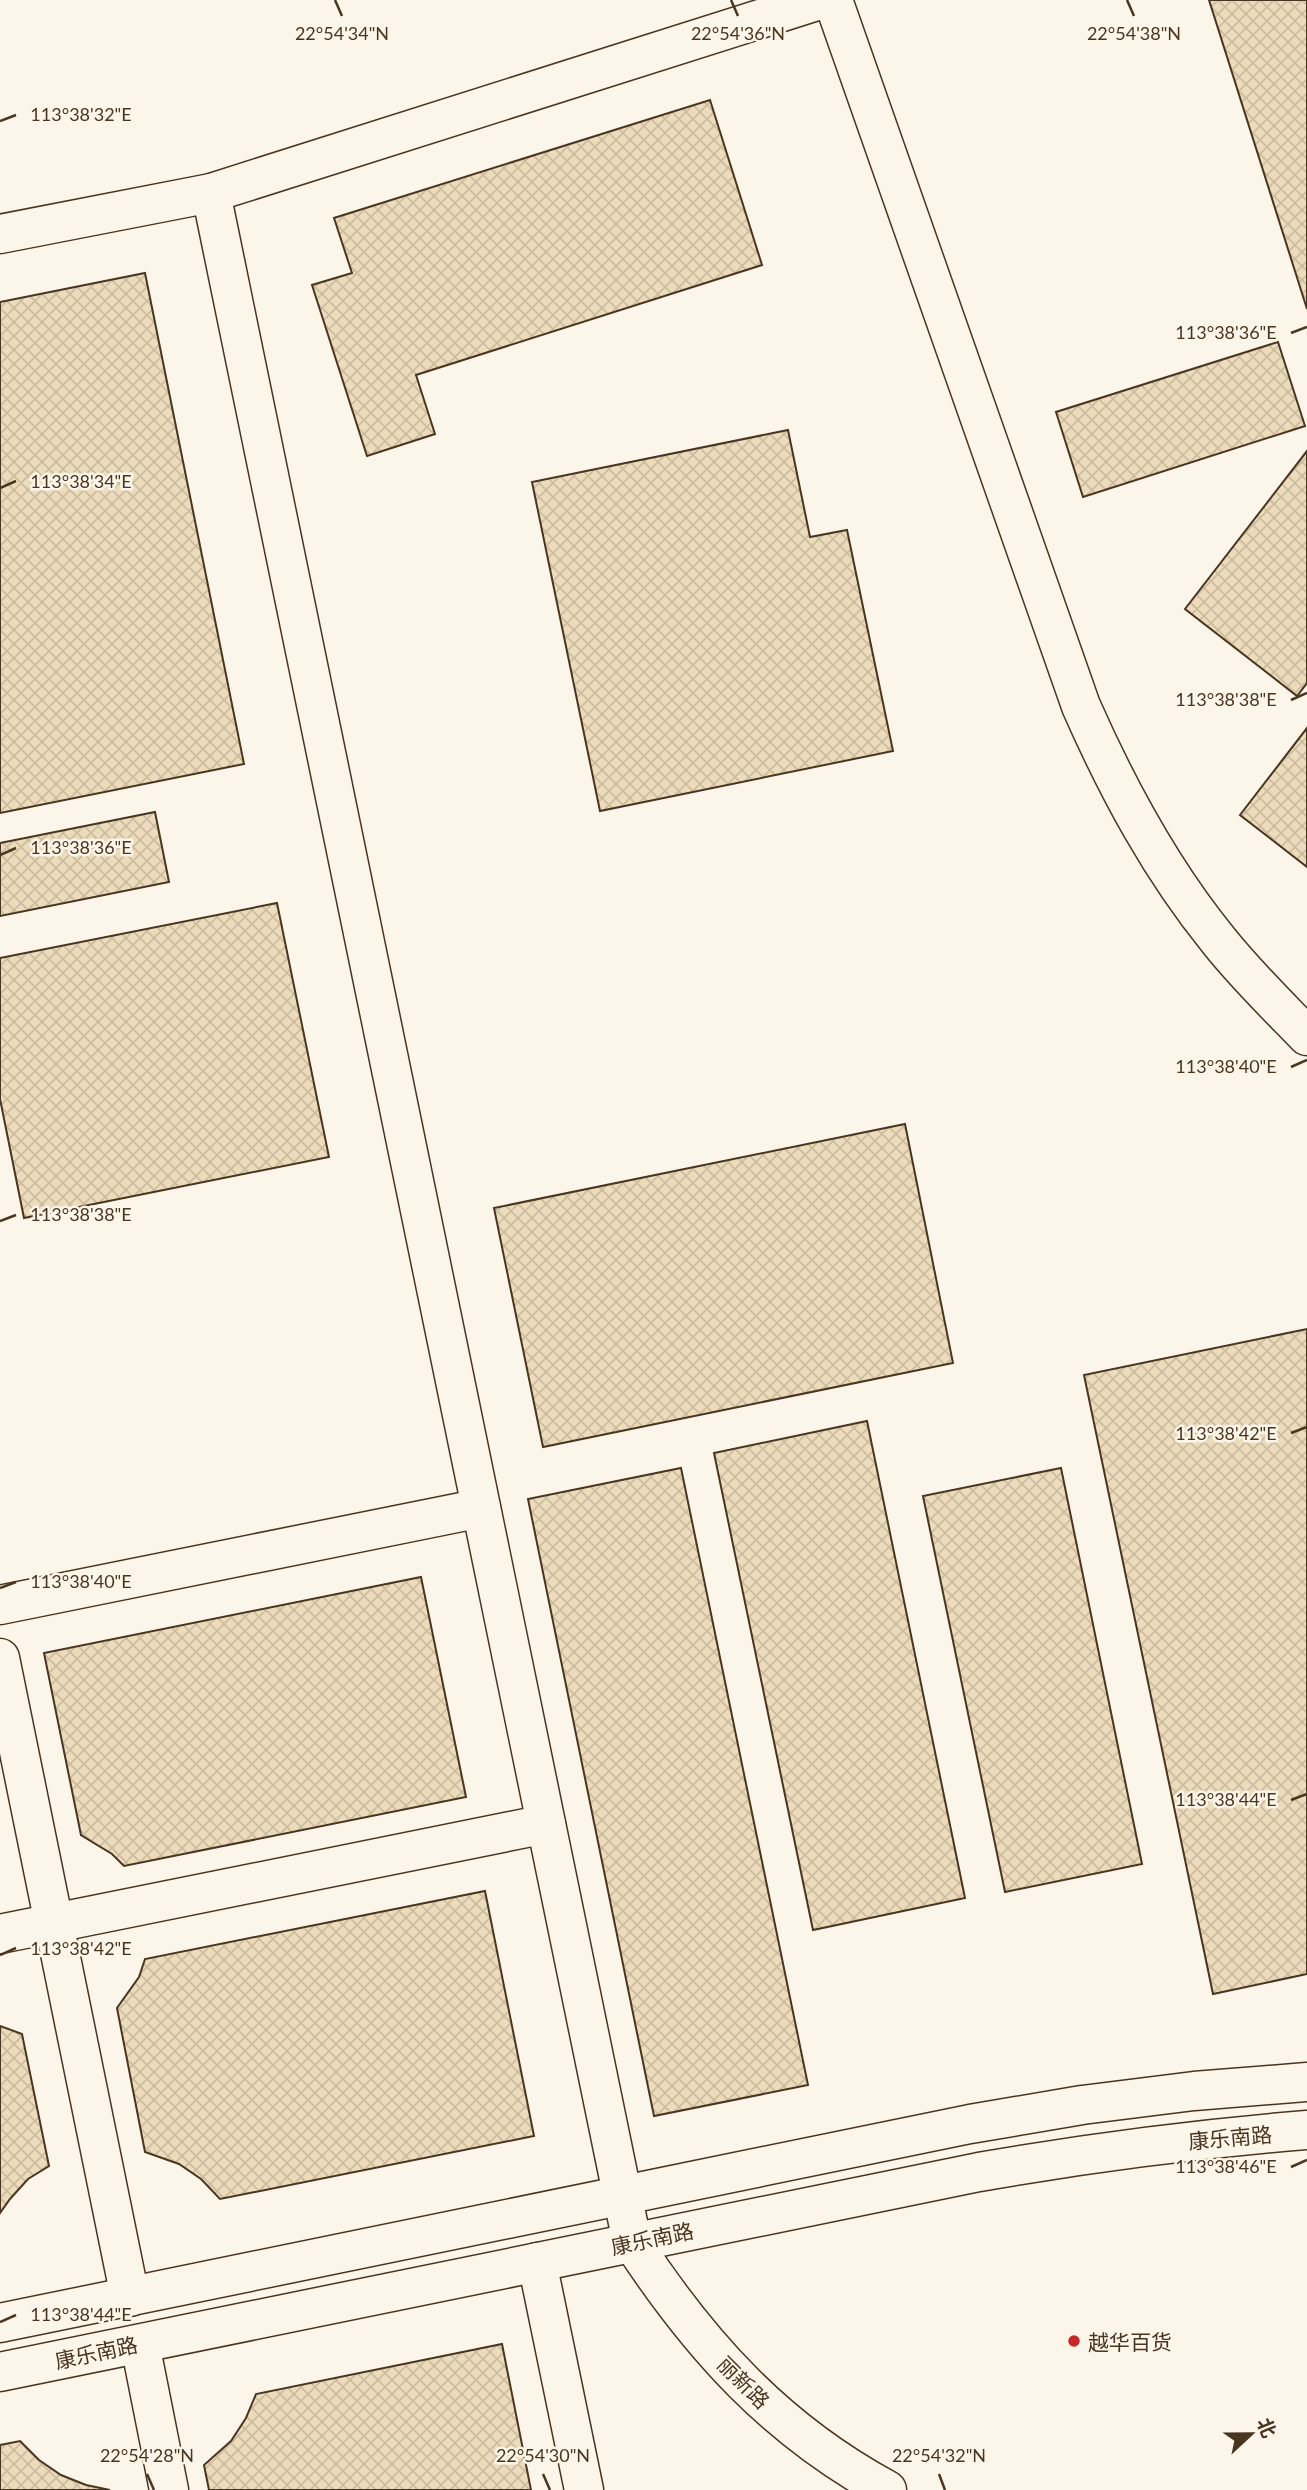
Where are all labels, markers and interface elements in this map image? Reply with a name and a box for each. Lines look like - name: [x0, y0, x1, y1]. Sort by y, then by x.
- text: 22°54'34"N: [295, 22, 389, 44]
- text: 22°54'36"N: [691, 22, 785, 44]
- text: 22°54'38"N: [1087, 22, 1181, 44]
- text: 113°38'32"E: [30, 103, 132, 125]
- text: 113°38'36"E: [1175, 321, 1277, 343]
- text: 113°38'34"E: [30, 470, 132, 492]
- text: 113°38'38"E: [1175, 688, 1277, 710]
- text: 113°38'36"E: [30, 836, 132, 858]
- text: 113°38'40"E: [1175, 1055, 1277, 1077]
- text: 113°38'38"E: [30, 1203, 132, 1225]
- text: 113°38'42"E: [1175, 1422, 1277, 1444]
- text: 113°38'40"E: [30, 1570, 132, 1592]
- text: 113°38'44"E: [1175, 1788, 1277, 1810]
- text: 113°38'42"E: [30, 1937, 132, 1959]
- street label: 康乐南路: [1187, 2121, 1273, 2153]
- text: 113°38'46"E: [1175, 2155, 1277, 2177]
- street label: 康乐南路: [608, 2217, 696, 2259]
- text: 113°38'44"E: [30, 2303, 132, 2325]
- place label: 越华百货: [1088, 2329, 1172, 2354]
- street label: 康乐南路: [52, 2331, 140, 2373]
- marker: 越华百货: [1066, 2333, 1082, 2349]
- street label: 丽新路: [713, 2351, 775, 2413]
- north arrow: [1216, 2399, 1286, 2469]
- text: 北: [1253, 2414, 1281, 2441]
- text: 22°54'28"N: [100, 2444, 194, 2466]
- text: 22°54'30"N: [496, 2444, 590, 2466]
- text: 22°54'32"N: [892, 2444, 986, 2466]

